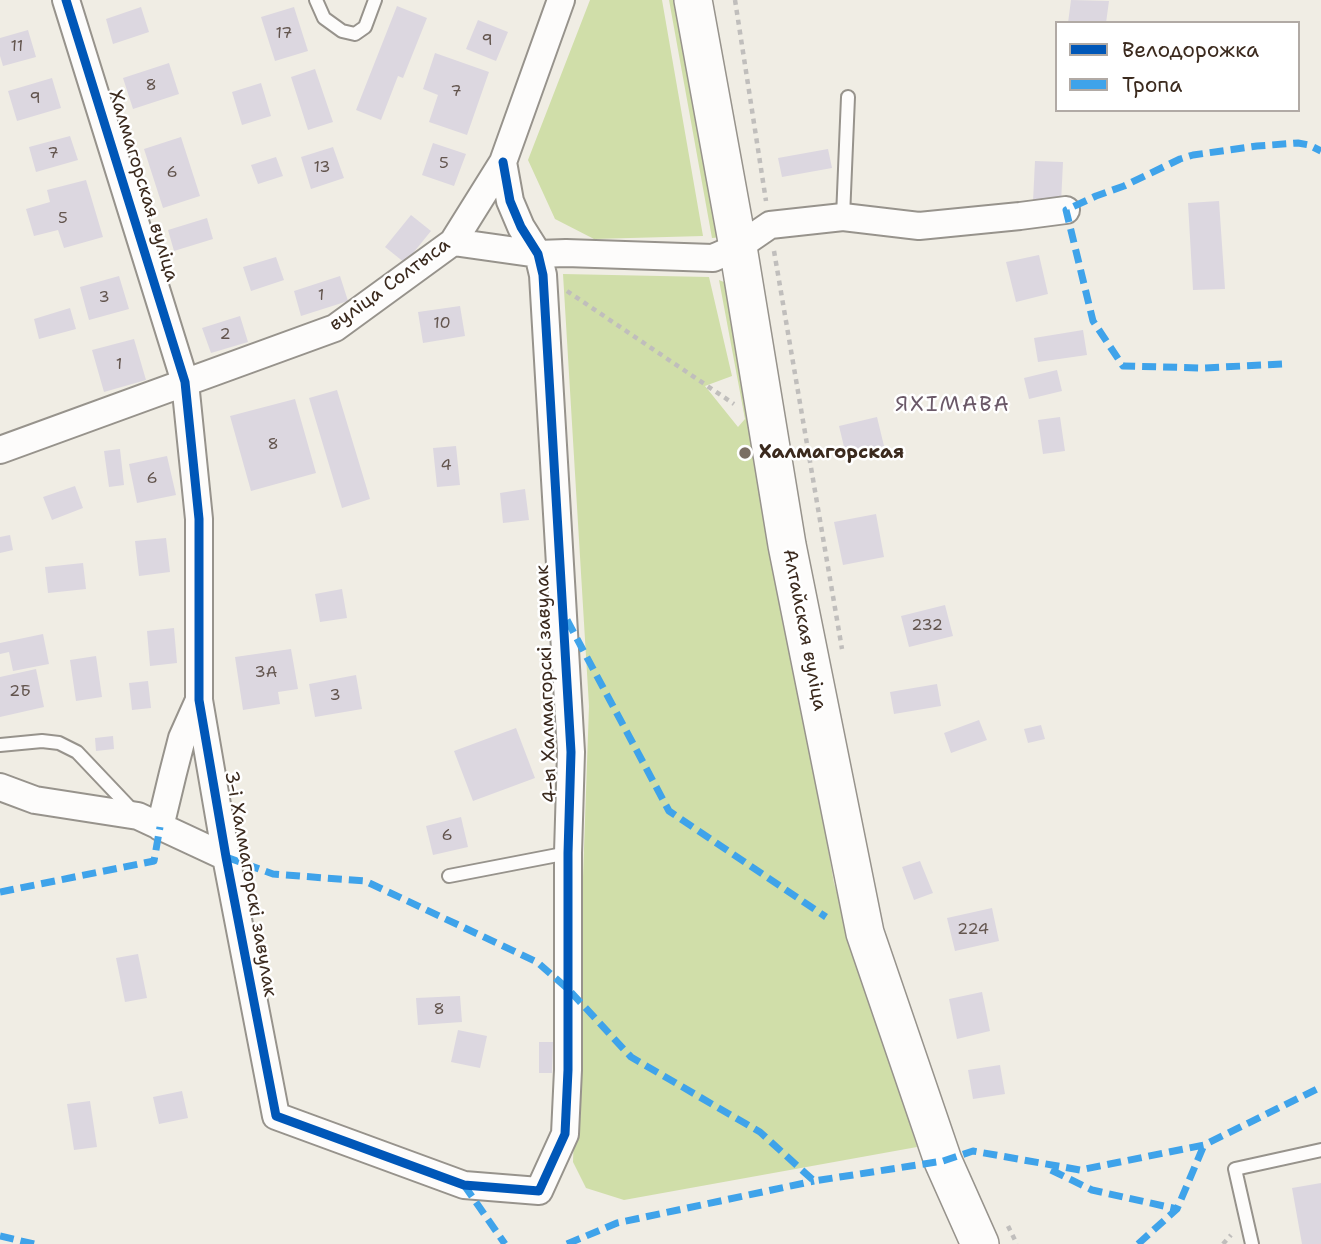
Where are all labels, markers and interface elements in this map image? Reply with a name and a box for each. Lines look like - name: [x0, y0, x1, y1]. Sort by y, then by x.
- legend: [1055, 21, 1300, 112]
- house number: 17: [275, 24, 293, 44]
- house number: 9: [481, 31, 493, 51]
- text: Велодорожка: [1122, 36, 1259, 64]
- house number: 11: [11, 37, 23, 57]
- text: Тропа: [1122, 71, 1182, 99]
- house number: 8: [145, 76, 157, 96]
- house number: 7: [450, 82, 462, 102]
- street label: Халмагорская вуліца: [103, 88, 183, 284]
- house number: 9: [29, 89, 41, 109]
- house number: 7: [47, 144, 59, 164]
- house number: 5: [439, 154, 449, 174]
- house number: 13: [313, 158, 331, 178]
- house number: 6: [166, 163, 178, 183]
- house number: 5: [58, 209, 68, 229]
- street label: вуліца Солтыса: [325, 234, 455, 336]
- house number: 1: [318, 286, 324, 306]
- house number: 3: [98, 288, 110, 308]
- house number: 10: [433, 314, 451, 334]
- house number: 2: [219, 325, 231, 345]
- house number: 1: [116, 355, 122, 375]
- district label: ЯХІМАВА: [896, 393, 1010, 419]
- house number: 8: [267, 435, 279, 455]
- place label: Халмагорская: [759, 442, 904, 464]
- marker: Халмагорская: [737, 445, 753, 461]
- house number: 4: [440, 456, 452, 476]
- house number: 6: [146, 469, 158, 489]
- street label: Алтайская вуліца: [777, 547, 831, 713]
- street label: 4-ы Халмагорскі завулак: [531, 565, 563, 803]
- house number: 232: [911, 616, 943, 636]
- house number: 3А: [255, 663, 277, 683]
- house number: 2Б: [9, 682, 31, 702]
- house number: 3: [329, 686, 341, 706]
- street label: 3-і Халмагорскі завулак: [219, 769, 281, 999]
- house number: 6: [441, 826, 453, 846]
- house number: 224: [957, 920, 989, 940]
- house number: 8: [433, 1000, 445, 1020]

